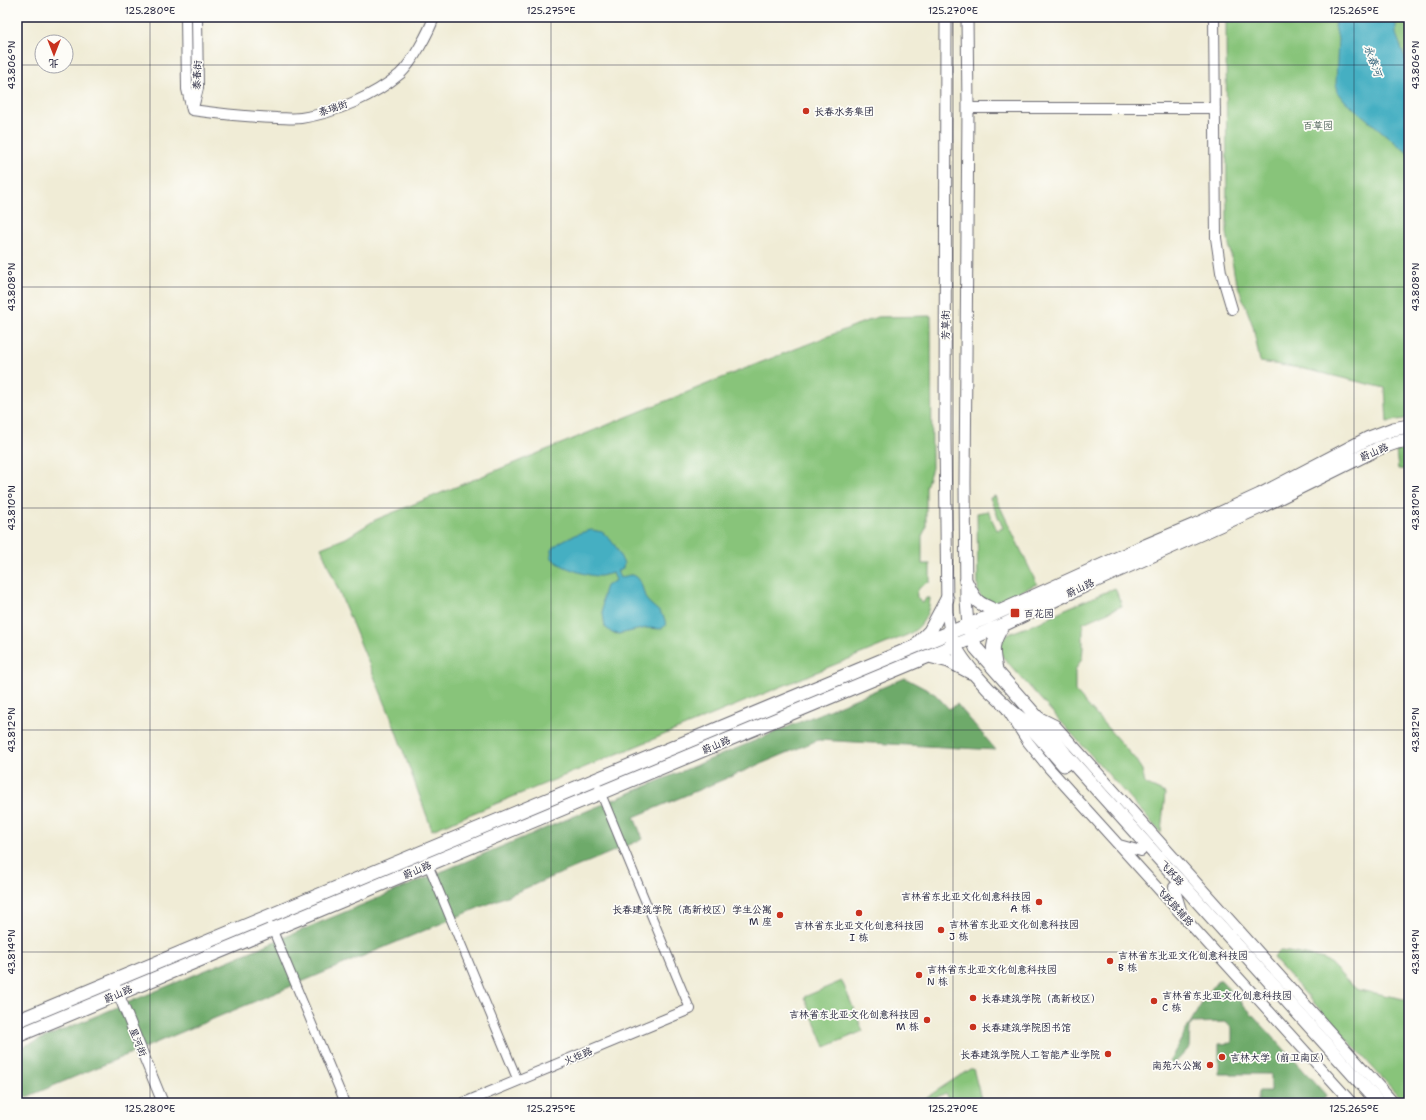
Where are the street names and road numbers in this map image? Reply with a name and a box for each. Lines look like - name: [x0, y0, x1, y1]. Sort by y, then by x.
- street label: 泰春街: [190, 60, 204, 90]
- street label: 泰瑞街: [317, 97, 349, 119]
- street label: 芳草街: [939, 310, 952, 340]
- street label: 蔚山路: [1358, 440, 1390, 464]
- street label: 蔚山路: [1064, 576, 1096, 600]
- street label: 蔚山路: [700, 733, 732, 757]
- street label: 蔚山路: [401, 858, 433, 882]
- street label: 飞跃路: [1157, 858, 1187, 888]
- street label: 飞跃路辅路: [1153, 883, 1197, 929]
- street label: 蔚山路: [102, 982, 134, 1006]
- street label: 星河街: [126, 1026, 150, 1058]
- street label: 火炬路: [562, 1044, 594, 1068]

